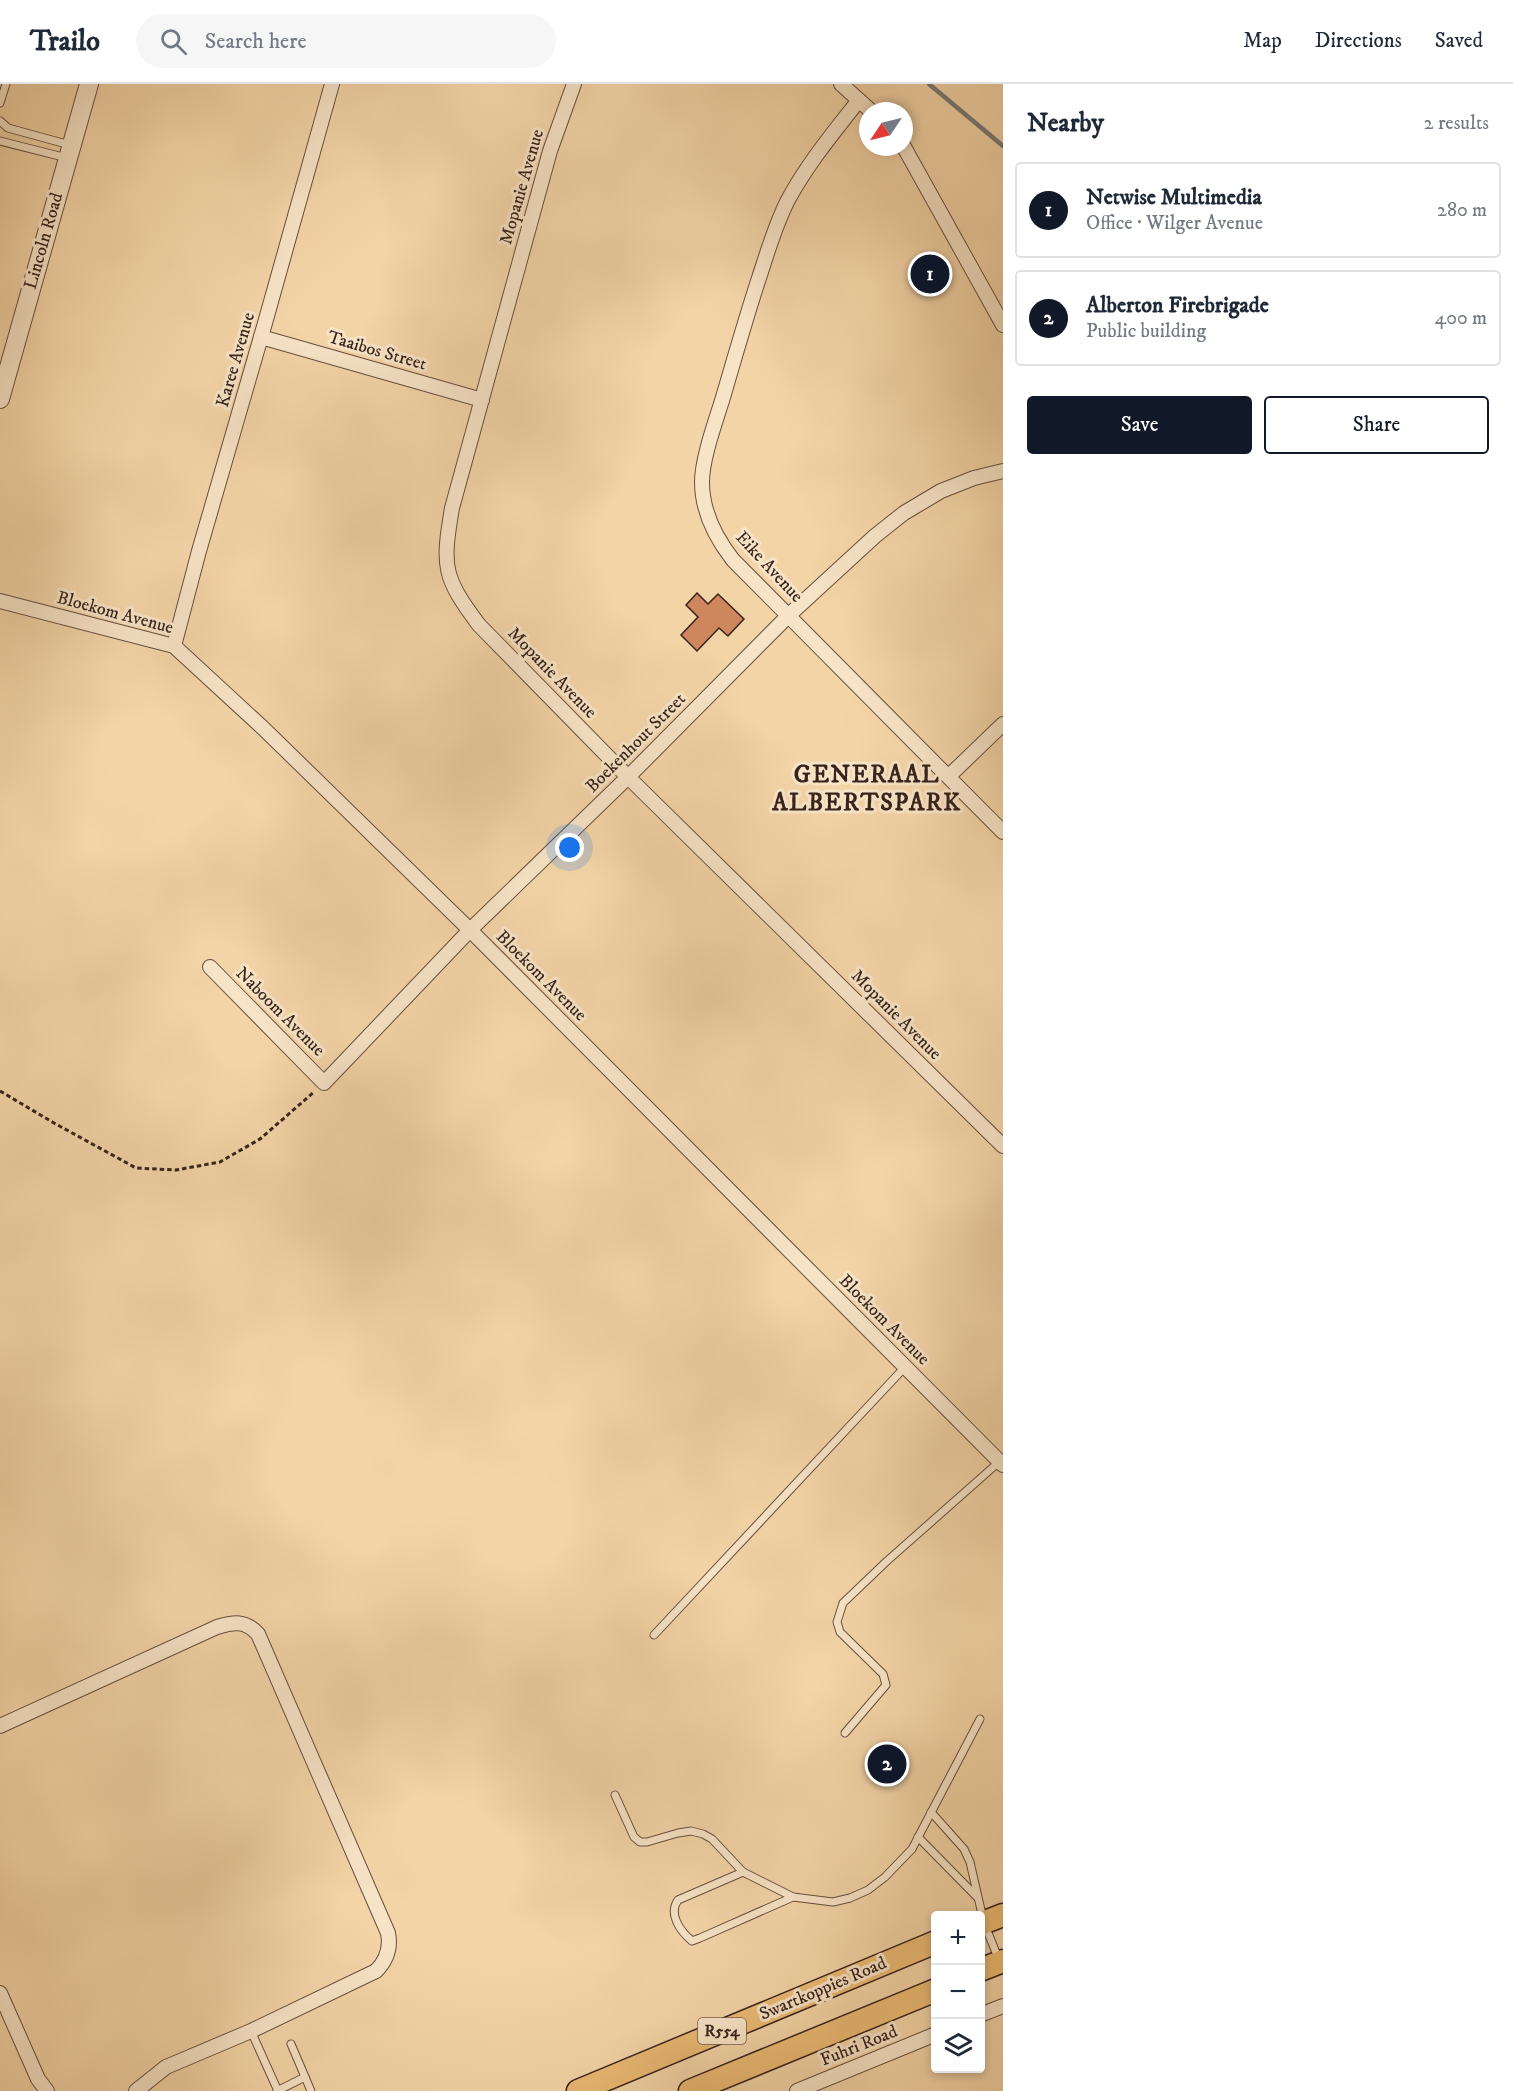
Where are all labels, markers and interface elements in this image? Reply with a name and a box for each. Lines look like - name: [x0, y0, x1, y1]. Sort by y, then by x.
- search box: [136, 14, 556, 68]
- text: Trailo: [30, 24, 100, 59]
- icon: search: [157, 25, 190, 58]
- text: Search here: [205, 28, 307, 55]
- text: Map: [1243, 28, 1282, 54]
- text: Directions: [1315, 28, 1402, 54]
- text: Saved: [1435, 28, 1483, 54]
- north arrow: [859, 102, 913, 156]
- text: Nearby: [1027, 107, 1104, 140]
- text: 2 results: [1424, 111, 1489, 136]
- street label: Mopanie Avenue: [495, 127, 549, 247]
- text: Netwise Multimedia: [1086, 184, 1262, 211]
- street label: Lincoln Road: [20, 190, 68, 292]
- text: 1: [1045, 198, 1052, 223]
- text: 280 m: [1437, 198, 1487, 223]
- text: Office · Wilger Avenue: [1086, 211, 1263, 236]
- pin: 1: [910, 252, 950, 297]
- text: Alberton Firebrigade: [1086, 292, 1269, 319]
- text: 2: [1044, 306, 1053, 331]
- text: 400 m: [1435, 306, 1487, 331]
- street label: Karee Avenue: [212, 310, 260, 410]
- text: Public building: [1086, 319, 1206, 344]
- street label: Taaibos Street: [325, 326, 429, 376]
- button: Save: [1027, 396, 1252, 454]
- button: Share: [1264, 396, 1489, 454]
- street label: Eike Avenue: [730, 527, 808, 607]
- street label: Bloekom Avenue: [54, 587, 176, 639]
- street label: Mopanie Avenue: [503, 623, 601, 723]
- street label: Boekenhout Street: [581, 688, 691, 798]
- district label: GENERAAL ALBERTSPARK: [771, 760, 962, 818]
- your location: [555, 833, 584, 862]
- street label: Bloekom Avenue: [491, 926, 591, 1026]
- street label: Naboom Avenue: [231, 963, 329, 1061]
- street label: Mopanie Avenue: [846, 965, 946, 1065]
- street label: Bloekom Avenue: [834, 1270, 934, 1370]
- pin: 2: [868, 1742, 906, 1786]
- map controls: [931, 1911, 985, 2073]
- button: +: [931, 1911, 985, 1965]
- street label: Swartkoppies Road: [756, 1952, 890, 2026]
- button: −: [931, 1965, 985, 2019]
- road number: R554: [698, 2018, 746, 2044]
- button: layers: [931, 2019, 985, 2073]
- street label: Fuhri Road: [817, 2021, 901, 2071]

